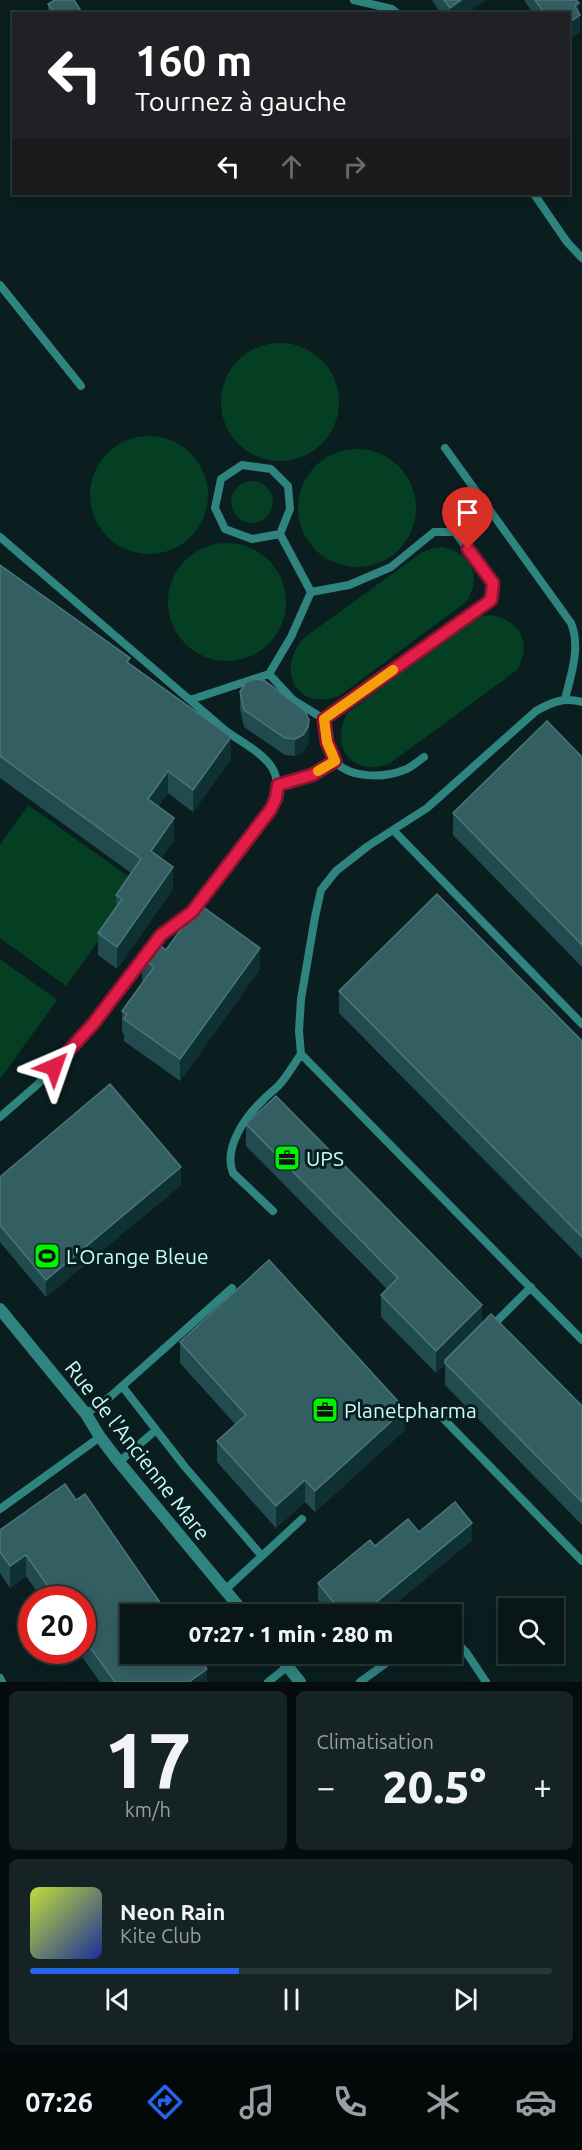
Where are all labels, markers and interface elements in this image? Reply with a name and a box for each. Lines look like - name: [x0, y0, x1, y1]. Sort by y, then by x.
- icon: left: [36, 36, 114, 114]
- text: 160 m: [135, 37, 252, 84]
- text: Tournez à gauche: [135, 86, 347, 116]
- icon: left: [212, 150, 245, 183]
- icon: ahead: [275, 150, 308, 183]
- icon: right: [338, 150, 371, 183]
- pin: [442, 487, 493, 549]
- icon: arrive: [451, 496, 484, 529]
- position arrow: [22, 1035, 86, 1099]
- office icon: UPS: [272, 1143, 302, 1173]
- place label: UPS: [306, 1146, 344, 1170]
- sports icon: L'Orange Bleue: [32, 1241, 62, 1271]
- place label: L'Orange Bleue: [66, 1244, 209, 1268]
- street label: Rue de l'Ancienne Mare: [61, 1356, 215, 1544]
- office icon: Planetpharma: [310, 1395, 340, 1425]
- place label: Planetpharma: [344, 1398, 477, 1422]
- speed limit sign: 20: [18, 1586, 96, 1664]
- map controls: [498, 1598, 564, 1664]
- button: search: [498, 1598, 564, 1664]
- text: 07:27 · 1 min · 280 m: [189, 1621, 393, 1646]
- text: 17: [104, 1715, 192, 1803]
- text: Climatisation: [317, 1730, 434, 1753]
- text: 20.5°: [382, 1761, 486, 1812]
- text: −: [317, 1768, 335, 1805]
- text: +: [533, 1768, 552, 1805]
- text: km/h: [125, 1798, 171, 1821]
- text: Neon Rain: [120, 1899, 225, 1924]
- text: Kite Club: [120, 1924, 202, 1947]
- icon: previous: [101, 1983, 134, 2016]
- icon: pause: [275, 1983, 308, 2016]
- icon: next: [449, 1983, 482, 2016]
- icon: directions: [144, 2081, 186, 2123]
- icon: music: [236, 2081, 278, 2123]
- icon: phone: [329, 2081, 371, 2123]
- icon: climate: [422, 2081, 464, 2123]
- icon: car: [515, 2081, 557, 2123]
- text: 07:26: [25, 2087, 93, 2117]

